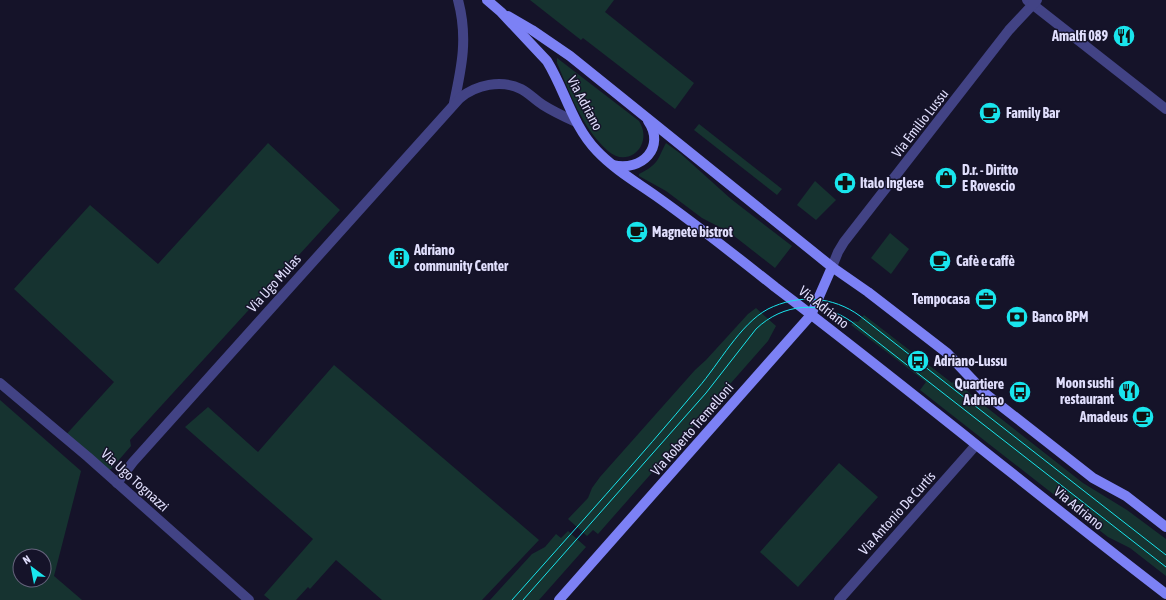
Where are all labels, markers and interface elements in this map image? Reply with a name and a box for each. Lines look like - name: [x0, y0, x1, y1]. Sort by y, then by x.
- restaurant icon: Amalfi 089: [1111, 23, 1137, 49]
- place label: Amalfi 089: [1051, 28, 1108, 44]
- street label: Via Adriano: [564, 73, 606, 133]
- street label: Via Emilio Lussu: [888, 86, 952, 160]
- cafe icon: Family Bar: [977, 100, 1003, 126]
- place label: Family Bar: [1006, 105, 1061, 121]
- place label: D.r. - Diritto E Rovescio: [962, 162, 1019, 194]
- shop icon: D.r. - Diritto E Rovescio: [933, 165, 959, 191]
- pharmacy icon: Italo Inglese: [832, 170, 858, 196]
- place label: Italo Inglese: [860, 175, 924, 191]
- cafe icon: Magnete bistrot: [624, 219, 650, 245]
- place label: Magnete bistrot: [652, 224, 733, 240]
- place label: Adriano community Center: [413, 242, 509, 274]
- building icon: Adriano community Center: [386, 245, 412, 271]
- cafe icon: Cafè e caffè: [927, 248, 953, 274]
- street label: Via Ugo Mulas: [244, 251, 304, 315]
- place label: Cafè e caffè: [956, 253, 1015, 269]
- street label: Via Adriano: [796, 282, 852, 332]
- office icon: Tempocasa: [973, 286, 999, 312]
- place label: Tempocasa: [912, 291, 970, 307]
- bank icon: Banco BPM: [1004, 304, 1030, 330]
- place label: Banco BPM: [1032, 309, 1089, 325]
- bus stop icon: Adriano-Lussu: [905, 348, 931, 374]
- place label: Adriano-Lussu: [933, 353, 1007, 369]
- place label: Moon sushi restaurant: [1056, 375, 1114, 407]
- place label: Quartiere Adriano: [954, 376, 1004, 408]
- restaurant icon: Moon sushi restaurant: [1116, 378, 1142, 404]
- street label: Via Roberto Tremelloni: [647, 379, 737, 479]
- bus stop icon: Quartiere Adriano: [1007, 379, 1033, 405]
- cafe icon: Amadeus: [1130, 404, 1156, 430]
- place label: Amadeus: [1079, 409, 1128, 425]
- street label: Via Ugo Tognazzi: [98, 445, 172, 515]
- street label: Via Antonio De Curtis: [855, 468, 939, 558]
- street label: Via Adriano: [1051, 483, 1107, 533]
- north arrow: [12, 548, 52, 588]
- text: N: [21, 553, 33, 566]

